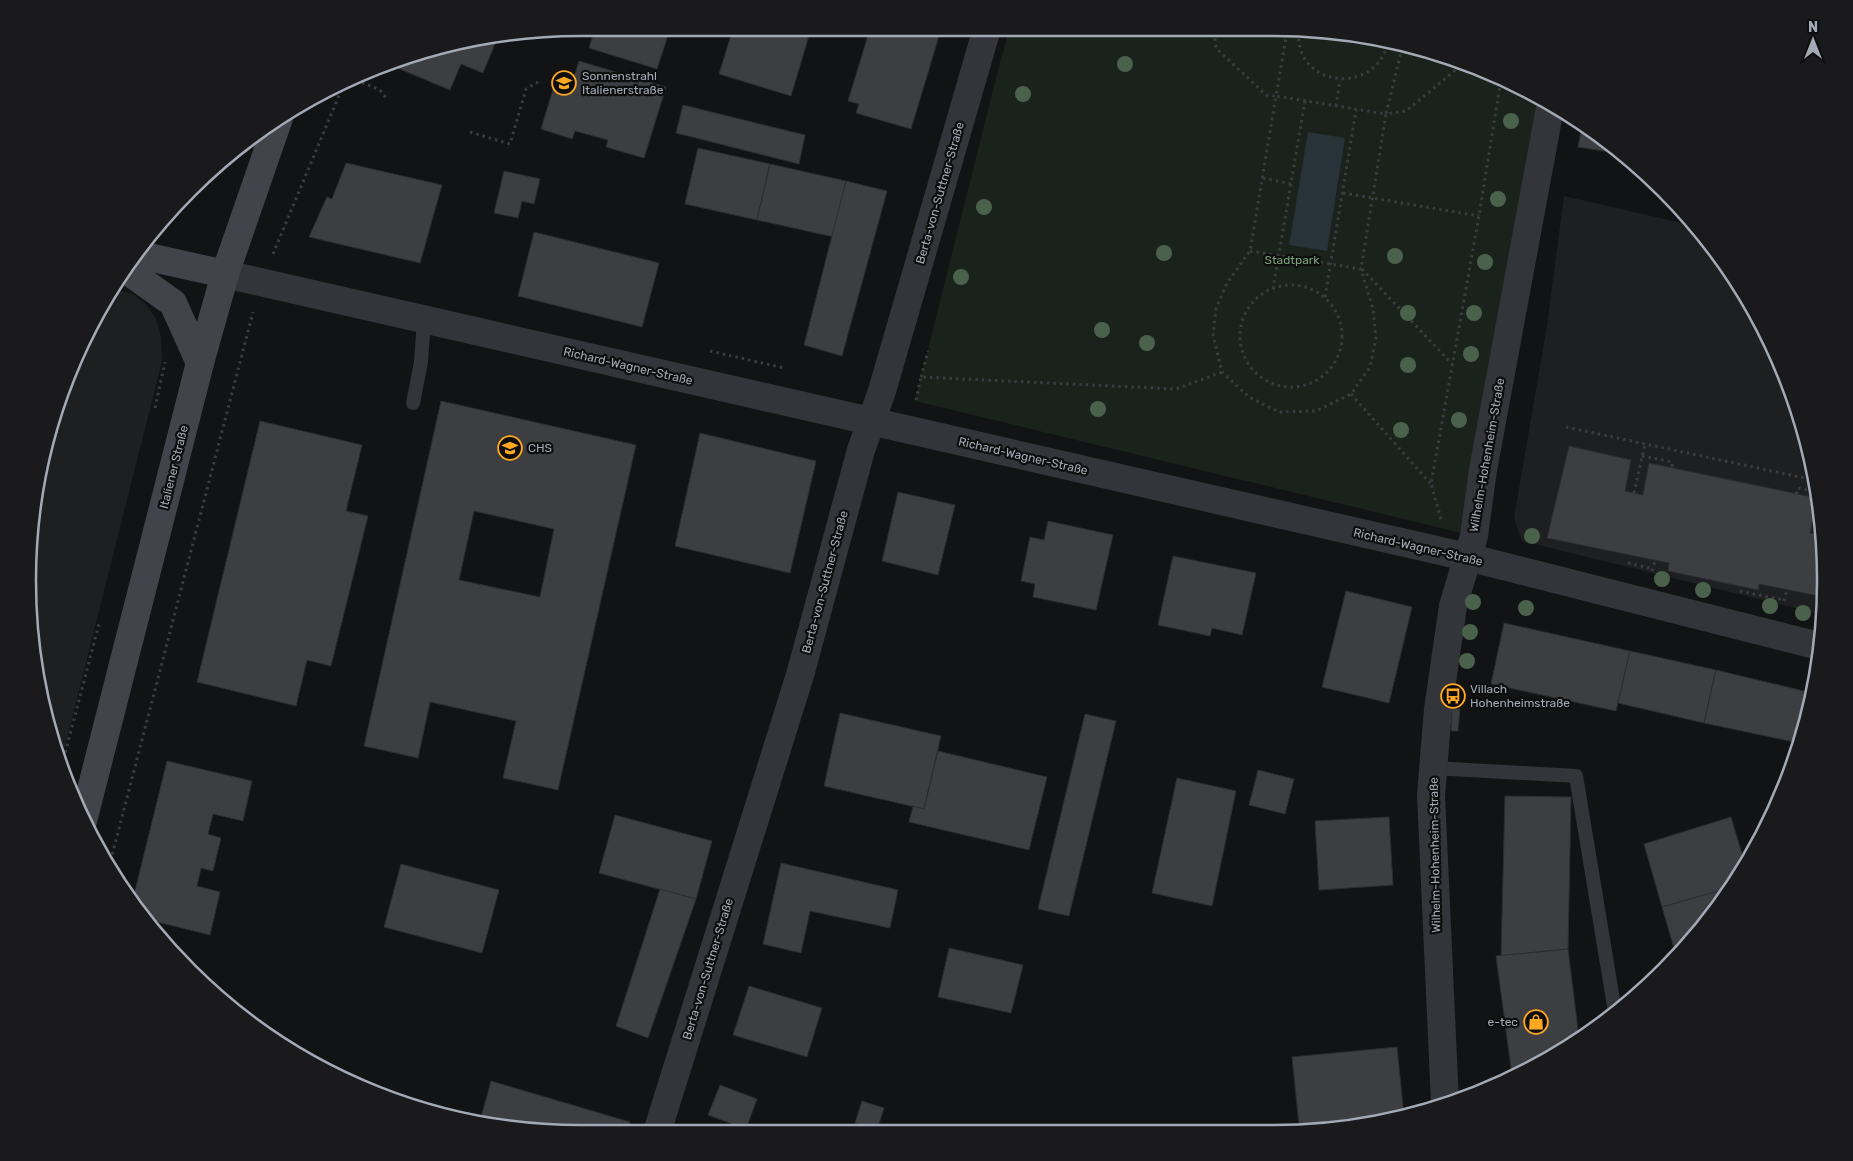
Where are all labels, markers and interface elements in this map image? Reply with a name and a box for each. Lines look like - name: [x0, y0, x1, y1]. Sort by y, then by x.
- north arrow: [1788, 15, 1838, 65]
- text: N: [1808, 19, 1818, 36]
- place label: Sonnenstrahl Italienerstraße: [582, 69, 664, 97]
- school or university icon: Sonnenstrahl Italienerstraße: [551, 70, 577, 96]
- street label: Berta-von-Suttner-Straße: [913, 120, 967, 266]
- park label: Stadtpark: [1264, 253, 1320, 267]
- street label: Richard-Wagner-Straße: [562, 344, 694, 388]
- street label: Wilhelm-Hohenheim-Straße: [1467, 377, 1507, 533]
- street label: Italiener Straße: [157, 424, 191, 510]
- street label: Richard-Wagner-Straße: [957, 434, 1089, 478]
- school or university icon: CHS: [497, 435, 523, 461]
- place label: CHS: [528, 441, 552, 455]
- street label: Berta-von-Suttner-Straße: [799, 509, 851, 655]
- street label: Richard-Wagner-Straße: [1352, 525, 1484, 569]
- place label: Villach Hohenheimstraße: [1470, 682, 1570, 710]
- bus stop icon: Villach Hohenheimstraße: [1440, 683, 1466, 709]
- street label: Wilhelm-Hohenheim-Straße: [1427, 777, 1443, 933]
- street label: Berta-von-Suttner-Straße: [680, 896, 736, 1041]
- shop icon: e-tec: [1523, 1009, 1549, 1035]
- place label: e-tec: [1488, 1015, 1518, 1029]

